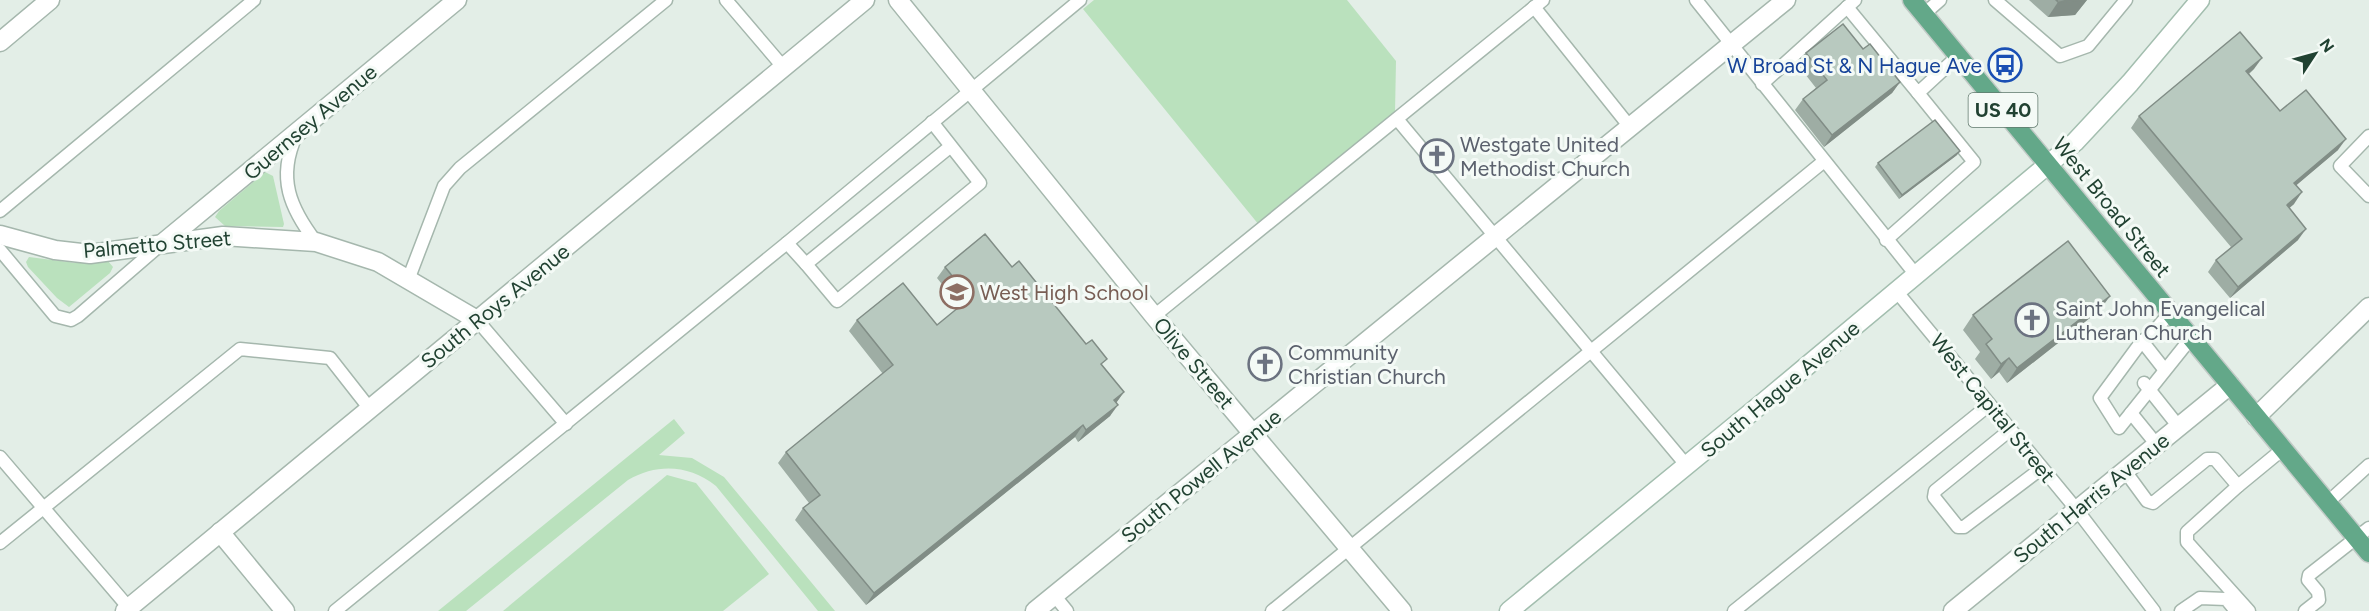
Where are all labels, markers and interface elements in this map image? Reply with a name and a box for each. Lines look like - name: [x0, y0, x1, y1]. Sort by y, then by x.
- north arrow: [2285, 24, 2345, 84]
- text: N: [2315, 35, 2338, 56]
- bus stop icon: W Broad St & N Hague Ave: [1987, 47, 2023, 83]
- place label: W Broad St & N Hague Ave: [1727, 53, 1982, 78]
- street label: Guernsey Avenue: [238, 59, 382, 185]
- road number: US 40: [1968, 93, 2038, 127]
- place label: Westgate United Methodist Church: [1460, 132, 1630, 181]
- street label: West Broad Street: [2048, 132, 2176, 282]
- church icon: Westgate United Methodist Church: [1419, 138, 1455, 174]
- street label: Palmetto Street: [82, 225, 232, 263]
- street label: South Roys Avenue: [416, 238, 574, 374]
- school or university icon: West High School: [939, 274, 975, 310]
- place label: West High School: [980, 280, 1149, 305]
- place label: Saint John Evangelical Lutheran Church: [2055, 296, 2265, 345]
- church icon: Saint John Evangelical Lutheran Church: [2014, 302, 2050, 338]
- street label: Olive Street: [1148, 312, 1240, 414]
- street label: South Hague Avenue: [1695, 315, 1865, 463]
- street label: West Capital Street: [1925, 329, 2061, 487]
- place label: Community Christian Church: [1288, 340, 1446, 389]
- church icon: Community Christian Church: [1247, 346, 1283, 382]
- street label: South Powell Avenue: [1116, 404, 1286, 548]
- street label: South Harris Avenue: [2008, 428, 2174, 568]

